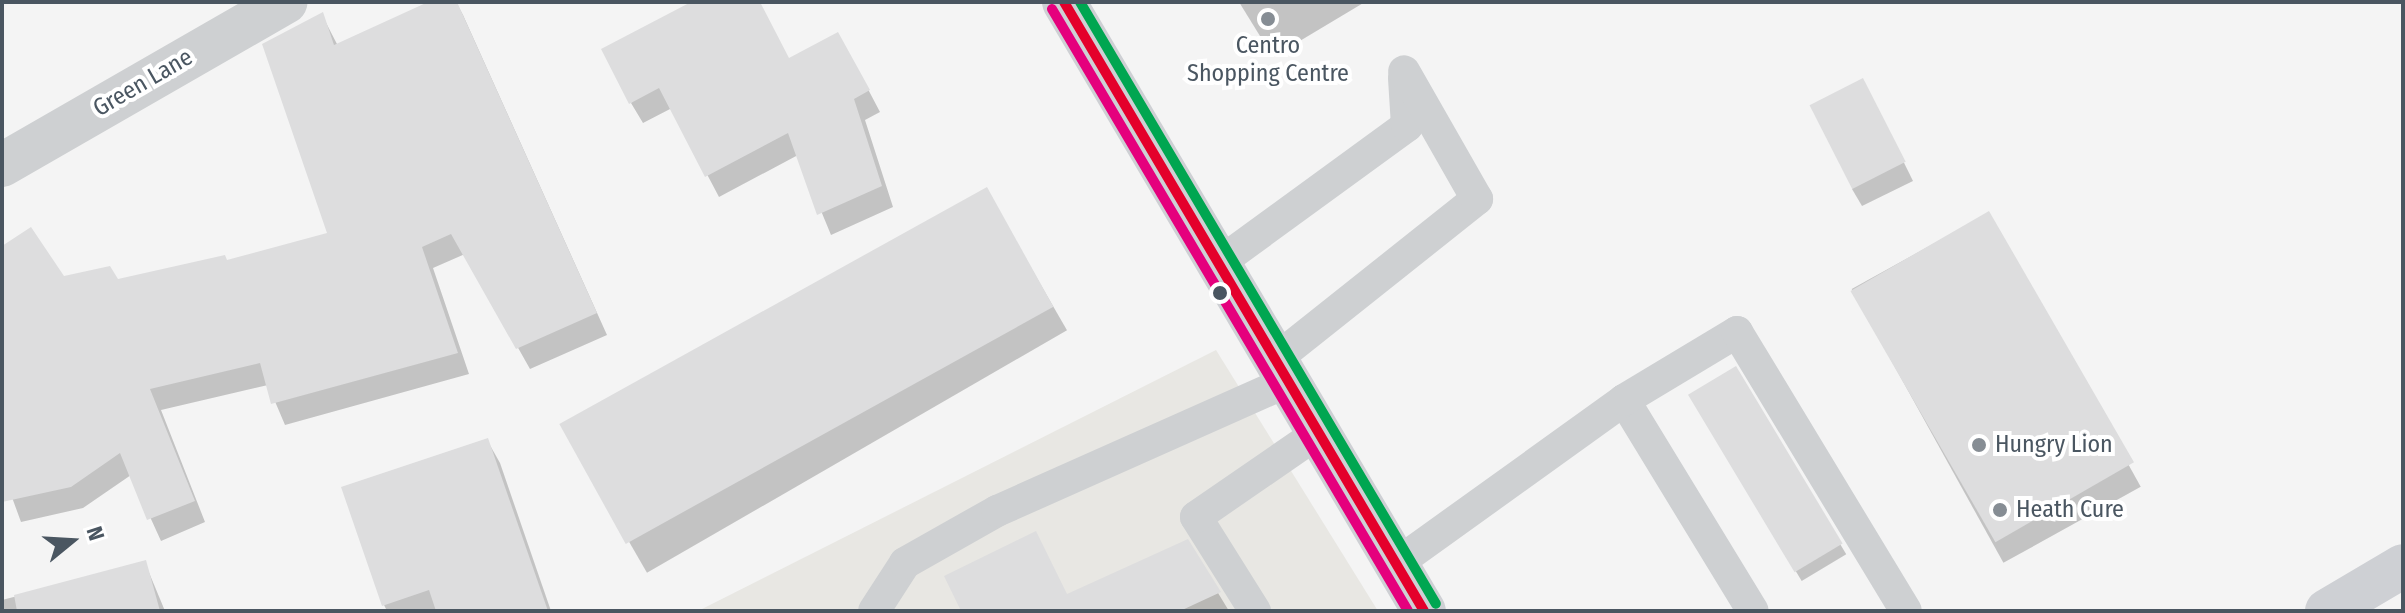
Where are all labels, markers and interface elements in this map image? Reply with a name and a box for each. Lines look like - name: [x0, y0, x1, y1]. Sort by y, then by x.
- marker: Centro Shopping Centre: [1259, 10, 1277, 28]
- place label: Centro Shopping Centre: [1187, 32, 1349, 88]
- street label: Green Lane: [88, 43, 198, 123]
- unlabelled marker: [1212, 285, 1228, 301]
- place label: Hungry Lion: [1995, 431, 2113, 459]
- marker: Hungry Lion: [1970, 436, 1988, 454]
- place label: Heath Cure: [2016, 496, 2124, 524]
- north arrow: [32, 501, 112, 581]
- marker: Heath Cure: [1991, 501, 2009, 519]
- text: N: [80, 523, 110, 544]

